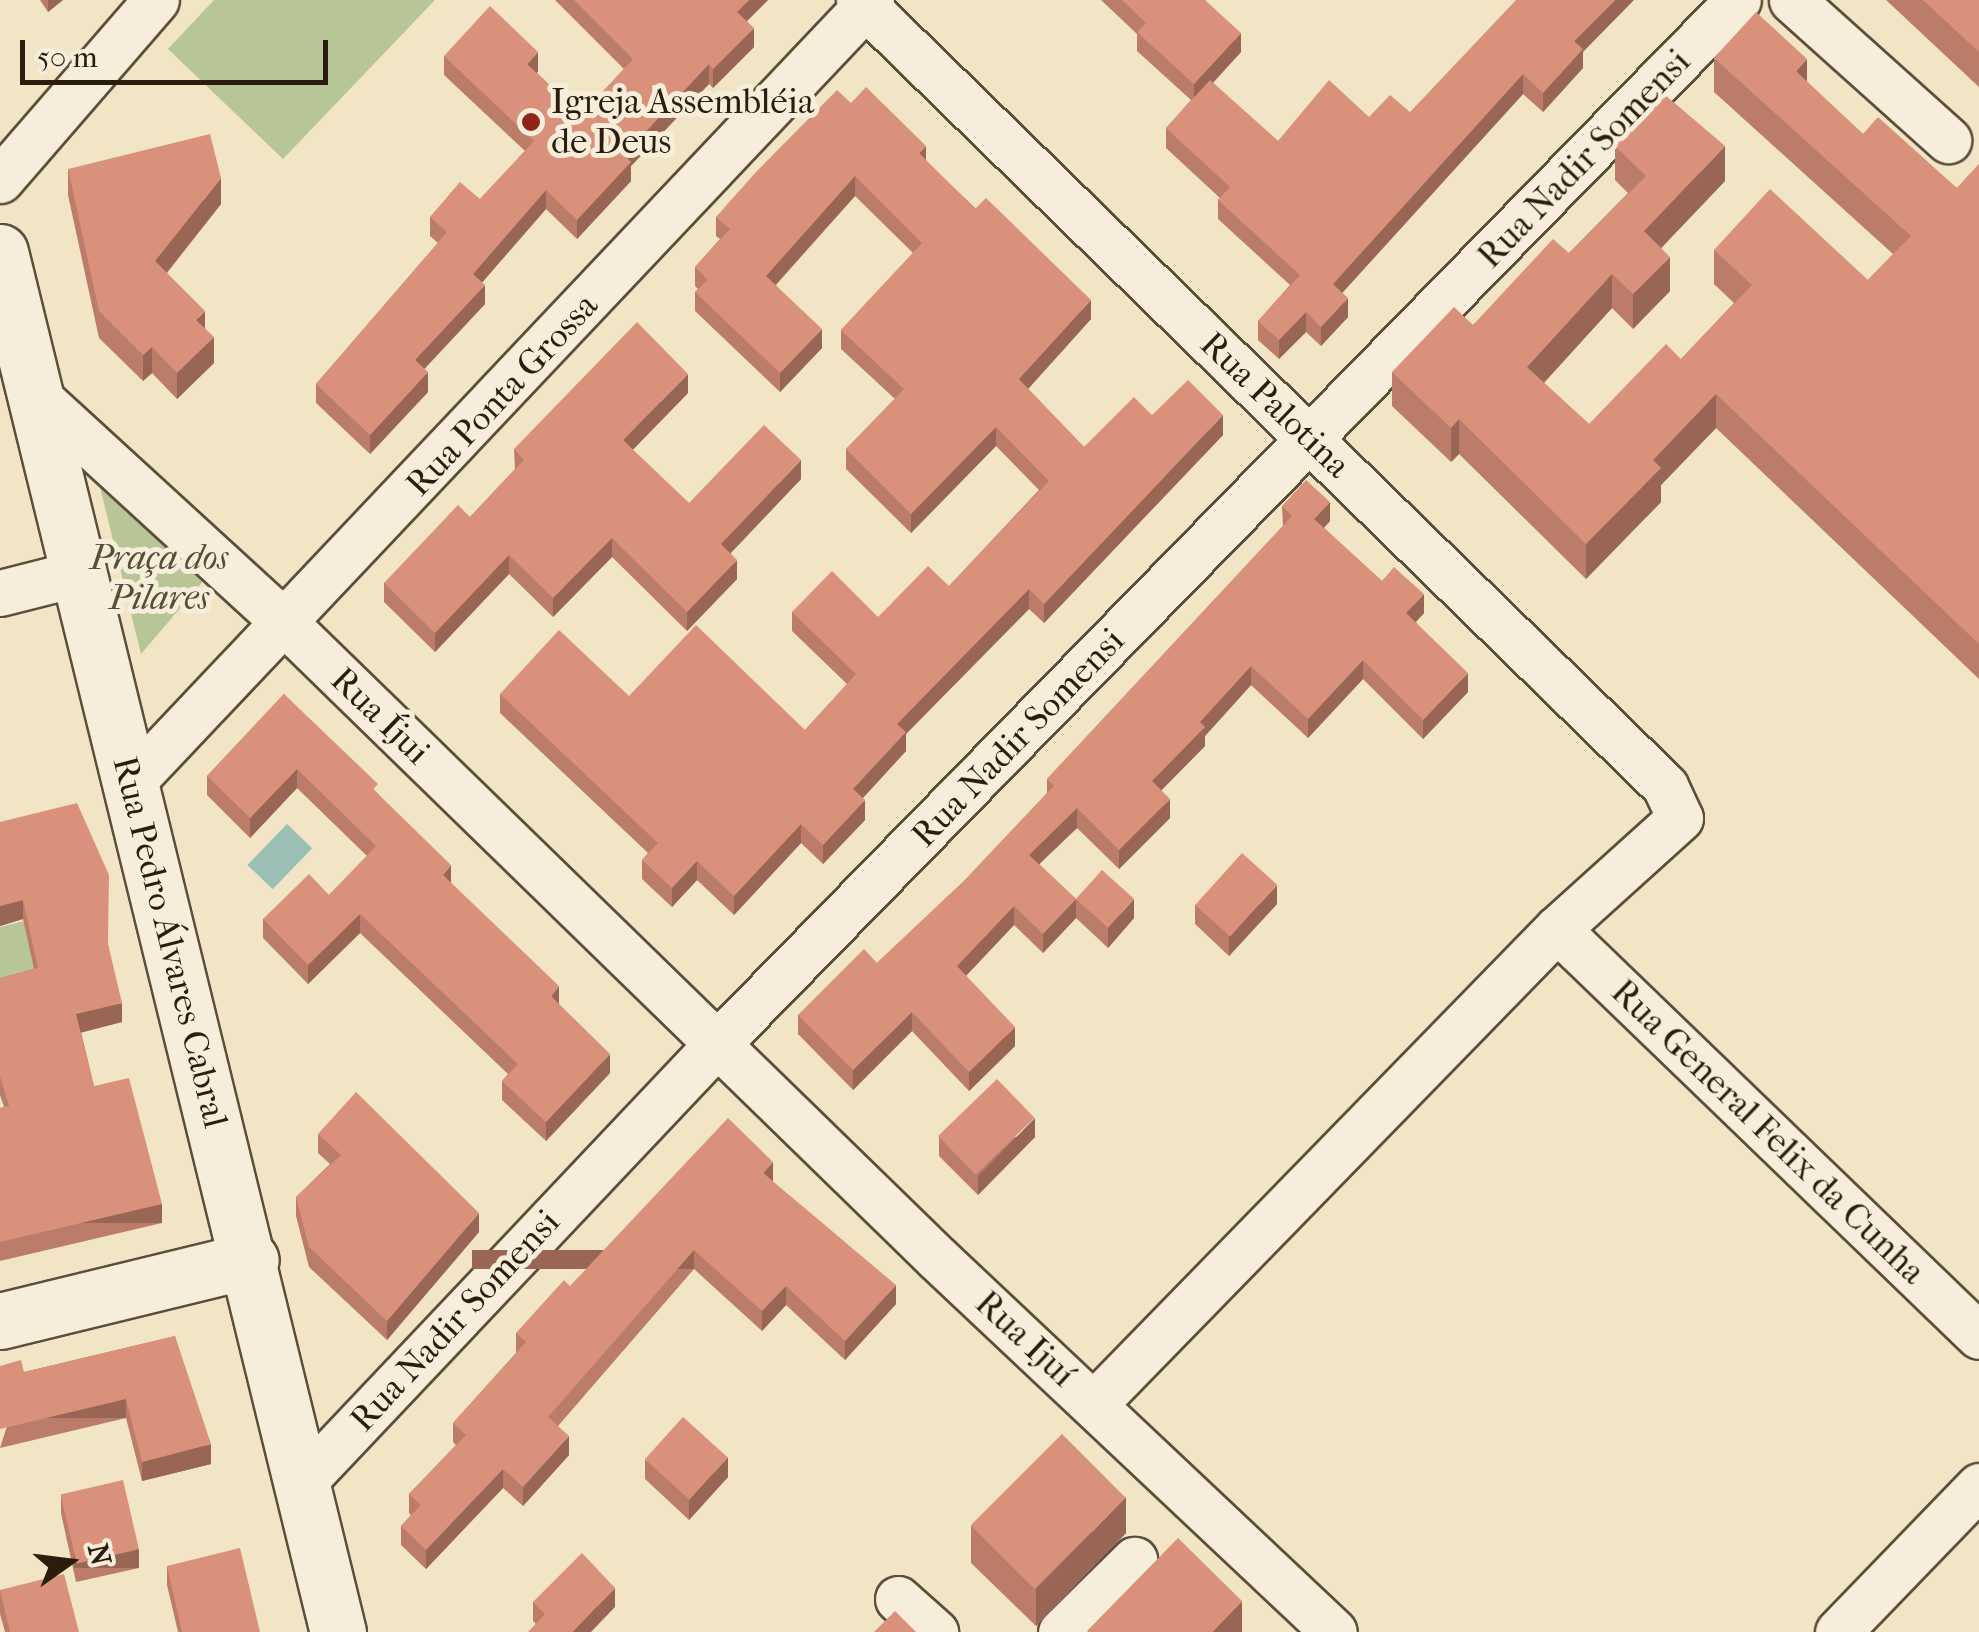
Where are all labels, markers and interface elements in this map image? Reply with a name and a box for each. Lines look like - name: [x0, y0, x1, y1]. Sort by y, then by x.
- scale bar: [25, 20, 332, 82]
- text: 50 m: [37, 40, 98, 75]
- street label: Rua Nadir Somensi: [1469, 41, 1699, 277]
- place label: Igreja Assembléia de Deus: [551, 81, 814, 163]
- marker: Igreja Assembléia de Deus: [520, 111, 542, 133]
- street label: Rua Ponta Grossa: [397, 285, 607, 505]
- street label: Rua Palotina: [1191, 323, 1359, 487]
- park label: Praça dos Pilares: [90, 537, 228, 619]
- street label: Rua Nadir Somensi: [903, 620, 1133, 856]
- street label: Rua Íjui: [322, 659, 438, 773]
- street label: Rua Pedro Álvares Cabral: [104, 752, 236, 1132]
- street label: Rua General Felix da Cunha: [1602, 971, 1934, 1293]
- street label: Rua Nadir Somensi: [342, 1202, 568, 1440]
- street label: Rua Ijuí: [966, 1282, 1084, 1396]
- north arrow: [20, 1512, 120, 1612]
- text: N: [81, 1540, 118, 1569]

